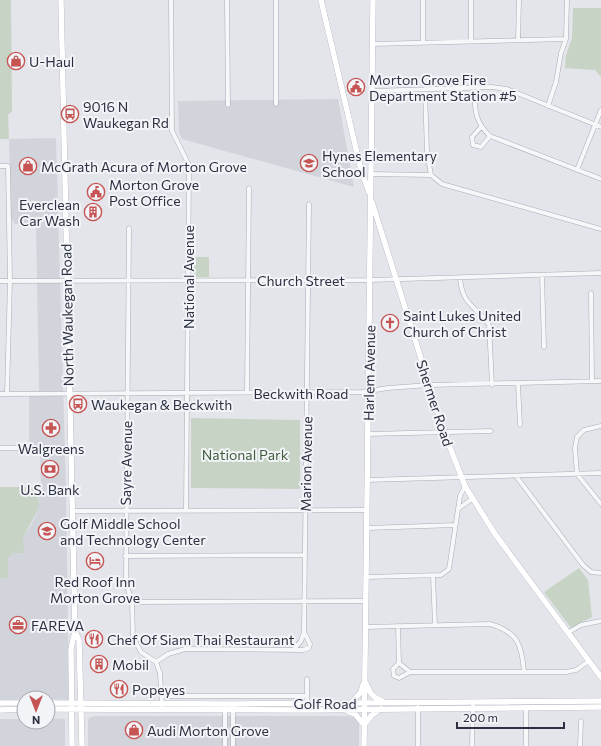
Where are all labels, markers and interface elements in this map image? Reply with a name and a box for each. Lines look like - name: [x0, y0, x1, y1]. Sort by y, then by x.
- shop icon: U-Haul: [6, 51, 26, 71]
- place label: U-Haul: [29, 53, 74, 70]
- place label: Morton Grove Fire Department Station #5: [369, 71, 517, 104]
- public building icon: Morton Grove Fire Department Station #5: [346, 77, 366, 97]
- place label: 9016 N Waukegan Rd: [83, 98, 169, 131]
- bus stop icon: 9016 N Waukegan Rd: [60, 104, 80, 124]
- place label: Hynes Elementary School: [322, 147, 437, 180]
- school or university icon: Hynes Elementary School: [299, 153, 319, 173]
- shop icon: McGrath Acura of Morton Grove: [18, 156, 38, 176]
- place label: McGrath Acura of Morton Grove: [41, 158, 247, 175]
- place label: Morton Grove Post Office: [109, 176, 199, 209]
- public building icon: Morton Grove Post Office: [86, 182, 106, 202]
- place label: Everclean Car Wash: [19, 196, 80, 229]
- building icon: Everclean Car Wash: [83, 202, 103, 222]
- street label: National Avenue: [180, 225, 197, 329]
- street label: North Waukegan Road: [57, 244, 77, 386]
- street label: Church Street: [257, 272, 345, 289]
- place label: Saint Lukes United Church of Christ: [403, 307, 521, 340]
- church icon: Saint Lukes United Church of Christ: [380, 313, 400, 333]
- street label: Harlem Avenue: [360, 325, 378, 421]
- street label: Shermer Road: [413, 358, 457, 448]
- street label: Beckwith Road: [254, 385, 348, 402]
- bus stop icon: Waukegan & Beckwith: [68, 394, 88, 414]
- place label: Waukegan & Beckwith: [91, 396, 232, 413]
- street label: Marion Avenue: [297, 416, 315, 512]
- pharmacy icon: Walgreens: [41, 418, 61, 438]
- street label: Sayre Avenue: [117, 420, 135, 506]
- place label: Walgreens: [18, 440, 84, 457]
- park label: National Park: [202, 446, 289, 463]
- bank icon: U.S. Bank: [40, 459, 60, 479]
- place label: U.S. Bank: [20, 481, 80, 498]
- place label: Golf Middle School and Technology Center: [60, 515, 206, 548]
- school or university icon: Golf Middle School and Technology Center: [37, 521, 57, 541]
- hotel icon: Red Roof Inn Morton Grove: [85, 551, 105, 571]
- place label: Red Roof Inn Morton Grove: [50, 573, 140, 606]
- office icon: FAREVA: [8, 615, 28, 635]
- place label: FAREVA: [31, 617, 84, 634]
- restaurant icon: Chef Of Siam Thai Restaurant: [84, 629, 104, 649]
- place label: Chef Of Siam Thai Restaurant: [107, 631, 295, 648]
- building icon: Mobil: [89, 654, 109, 674]
- place label: Mobil: [112, 656, 149, 673]
- restaurant icon: Popeyes: [109, 679, 129, 699]
- place label: Popeyes: [132, 681, 185, 698]
- north arrow: [16, 690, 56, 730]
- street label: Golf Road: [293, 695, 357, 712]
- scale bar: [457, 704, 564, 730]
- text: 200 m: [463, 710, 498, 724]
- text: N: [32, 714, 40, 727]
- shop icon: Audi Morton Grove: [124, 720, 144, 740]
- place label: Audi Morton Grove: [147, 722, 269, 739]

